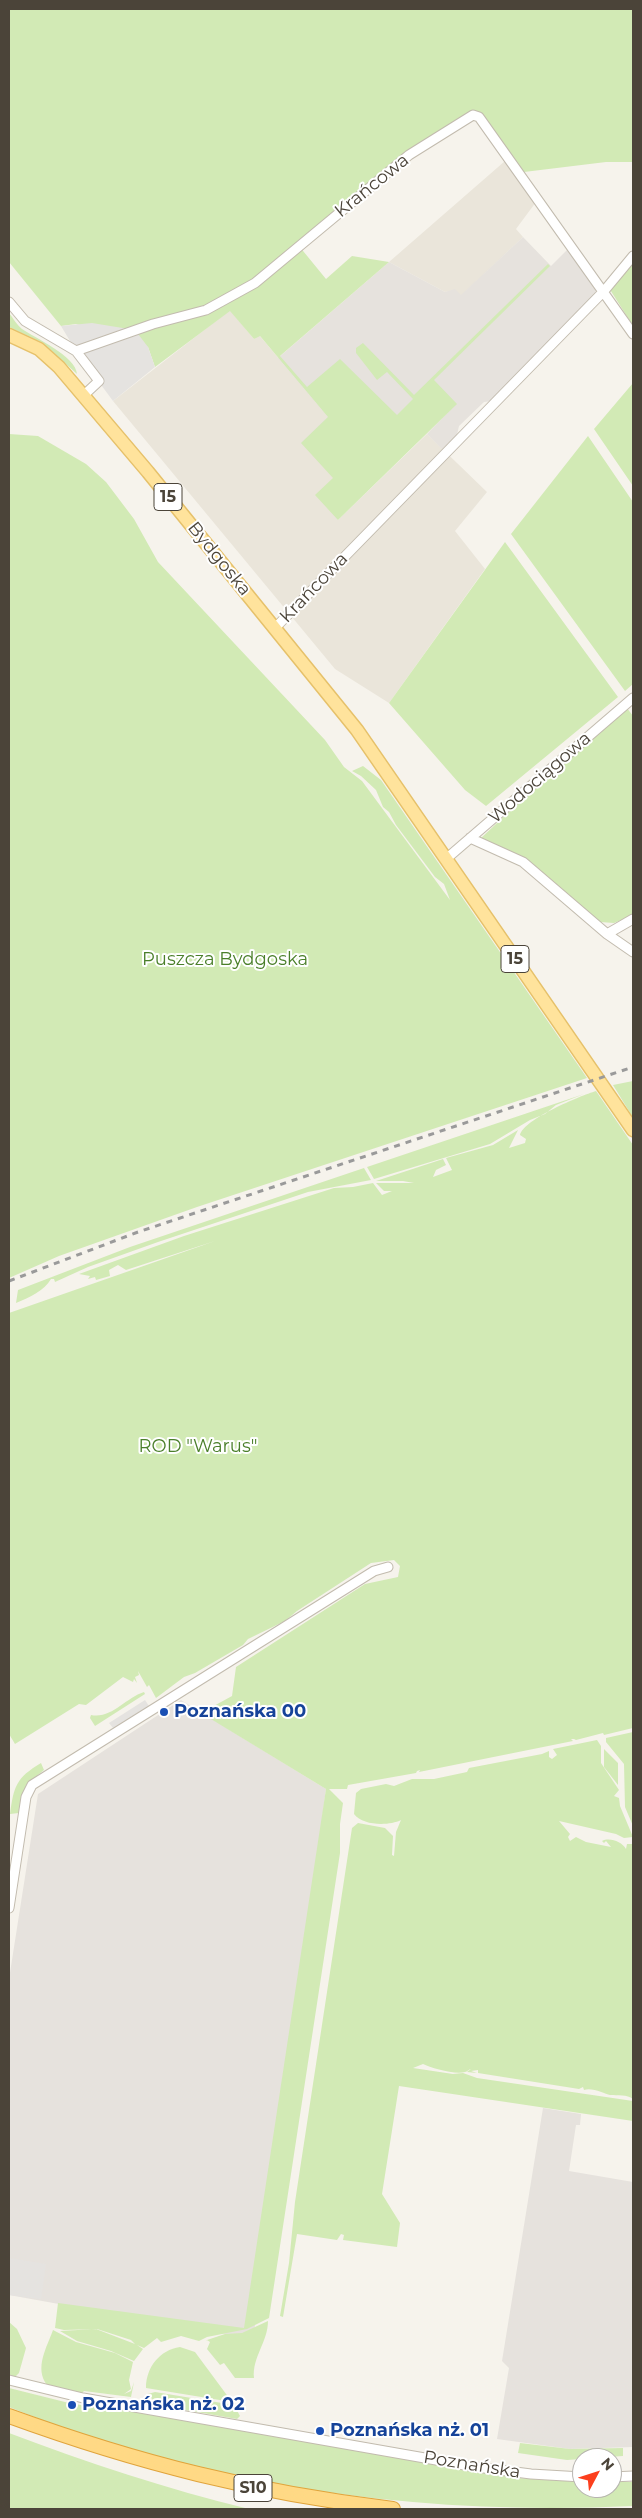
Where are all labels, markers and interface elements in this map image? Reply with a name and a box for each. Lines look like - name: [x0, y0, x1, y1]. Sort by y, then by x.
- street label: Krańcowa: [331, 150, 413, 222]
- road number: 15: [154, 484, 182, 511]
- street label: Bydgoska: [183, 518, 255, 600]
- street label: Krańcowa: [275, 548, 353, 628]
- street label: Wodociągowa: [484, 728, 596, 828]
- road number: 15: [501, 946, 529, 972]
- park label: Puszcza Bydgoska: [142, 949, 308, 971]
- park label: ROD "Warus": [139, 1436, 257, 1458]
- place label: Poznańska 00: [174, 1701, 306, 1723]
- marker: Poznańska 00: [158, 1706, 170, 1718]
- place label: Poznańska nż. 02: [82, 2394, 245, 2416]
- marker: Poznańska nż. 02: [66, 2399, 78, 2411]
- place label: Poznańska nż. 01: [330, 2420, 489, 2442]
- marker: Poznańska nż. 01: [314, 2425, 326, 2437]
- street label: Poznańska: [422, 2447, 522, 2483]
- north arrow: [572, 2448, 622, 2498]
- text: N: [597, 2454, 618, 2474]
- road number: S10: [234, 2474, 272, 2502]

